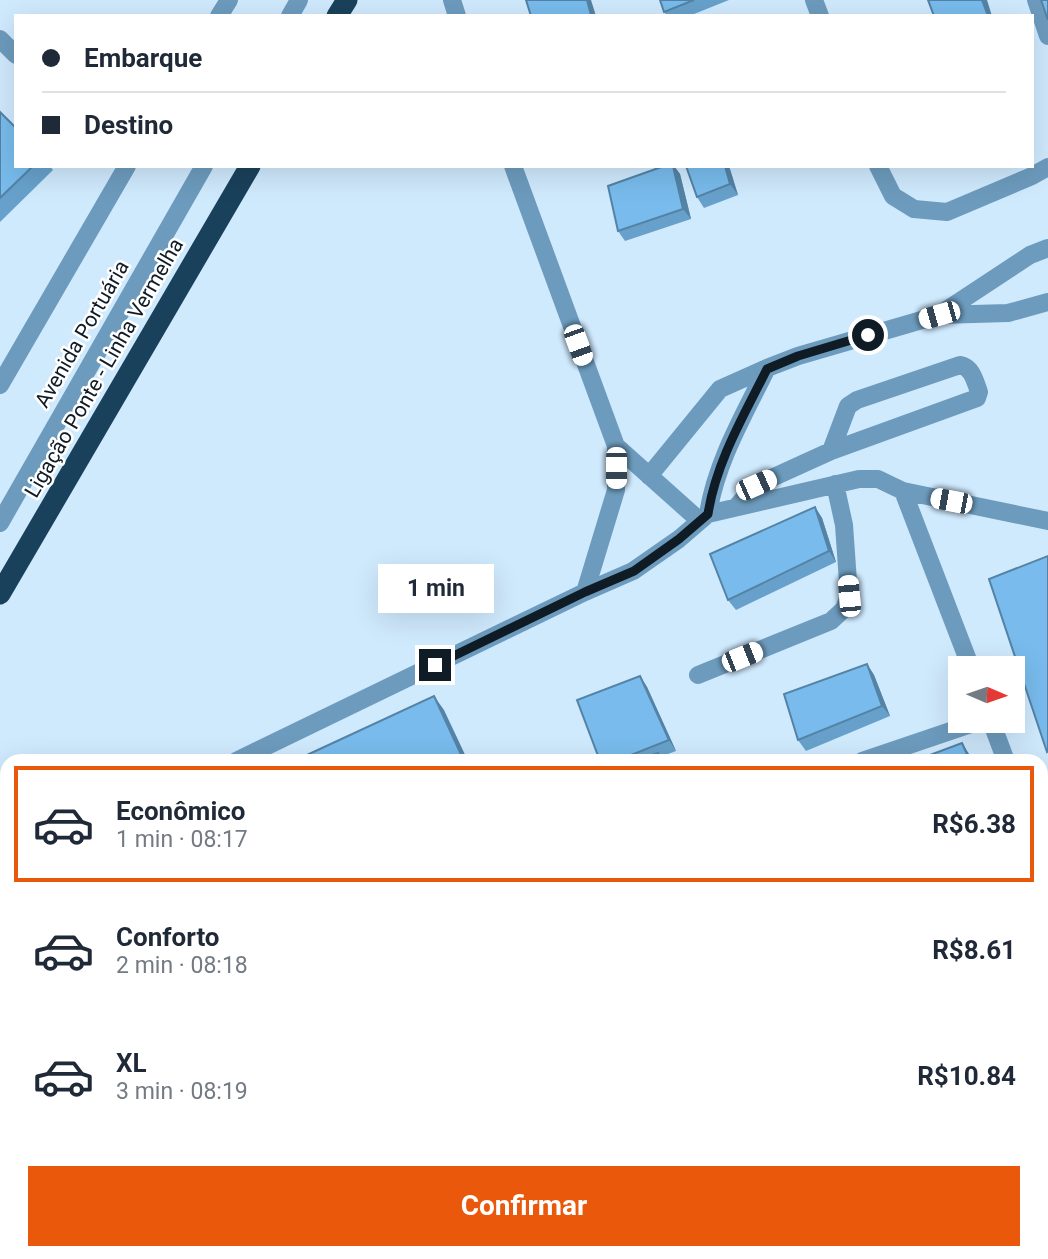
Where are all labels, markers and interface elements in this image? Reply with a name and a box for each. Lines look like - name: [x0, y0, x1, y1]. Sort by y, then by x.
- text: Embarque: [84, 43, 202, 73]
- text: Destino: [84, 110, 173, 140]
- street label: Ligação Ponte - Linha Vermelha: [20, 234, 188, 502]
- street label: Avenida Portuária: [30, 256, 134, 412]
- car: [916, 299, 963, 331]
- route start: [852, 319, 884, 351]
- car: [561, 322, 596, 368]
- car: [606, 447, 627, 489]
- car: [733, 467, 780, 503]
- car: [929, 487, 974, 515]
- callout: 1 min: [377, 564, 493, 612]
- car: [837, 574, 862, 618]
- text: 1 min: [407, 575, 465, 602]
- car: [719, 639, 766, 675]
- route end: [419, 649, 451, 681]
- north arrow: [948, 656, 1026, 733]
- map controls: [948, 656, 1025, 733]
- icon: car: [32, 793, 95, 856]
- text: Econômico: [116, 796, 245, 826]
- text: R$6.38: [932, 809, 1016, 839]
- text: 1 min · 08:17: [116, 826, 248, 853]
- icon: car: [32, 919, 95, 982]
- text: Conforto: [116, 922, 220, 952]
- text: R$8.61: [932, 935, 1016, 965]
- text: 2 min · 08:18: [116, 952, 248, 979]
- icon: car: [32, 1045, 95, 1108]
- text: XL: [116, 1048, 147, 1078]
- text: R$10.84: [917, 1061, 1016, 1091]
- text: 3 min · 08:19: [116, 1078, 248, 1105]
- button: Confirmar: [28, 1166, 1020, 1246]

